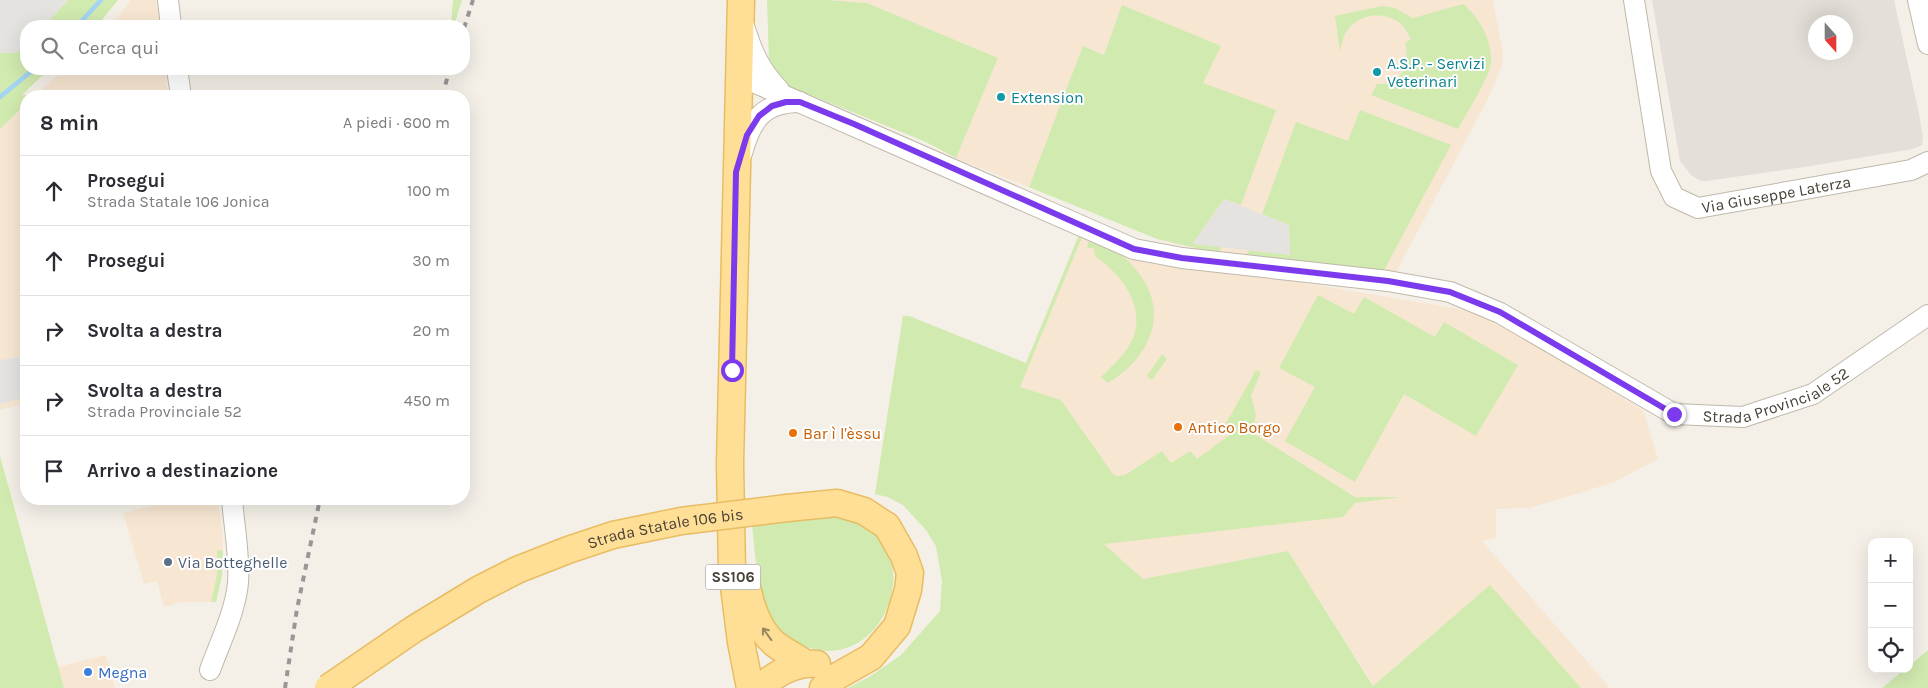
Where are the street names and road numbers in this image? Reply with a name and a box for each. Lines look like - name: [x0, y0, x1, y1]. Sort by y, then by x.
- street label: Via Giuseppe Laterza: [1700, 172, 1852, 217]
- street label: Strada Provinciale 52: [1702, 363, 1852, 427]
- street label: Strada Statale 106 bis: [585, 504, 744, 553]
- road number: SS106: [706, 564, 760, 590]

